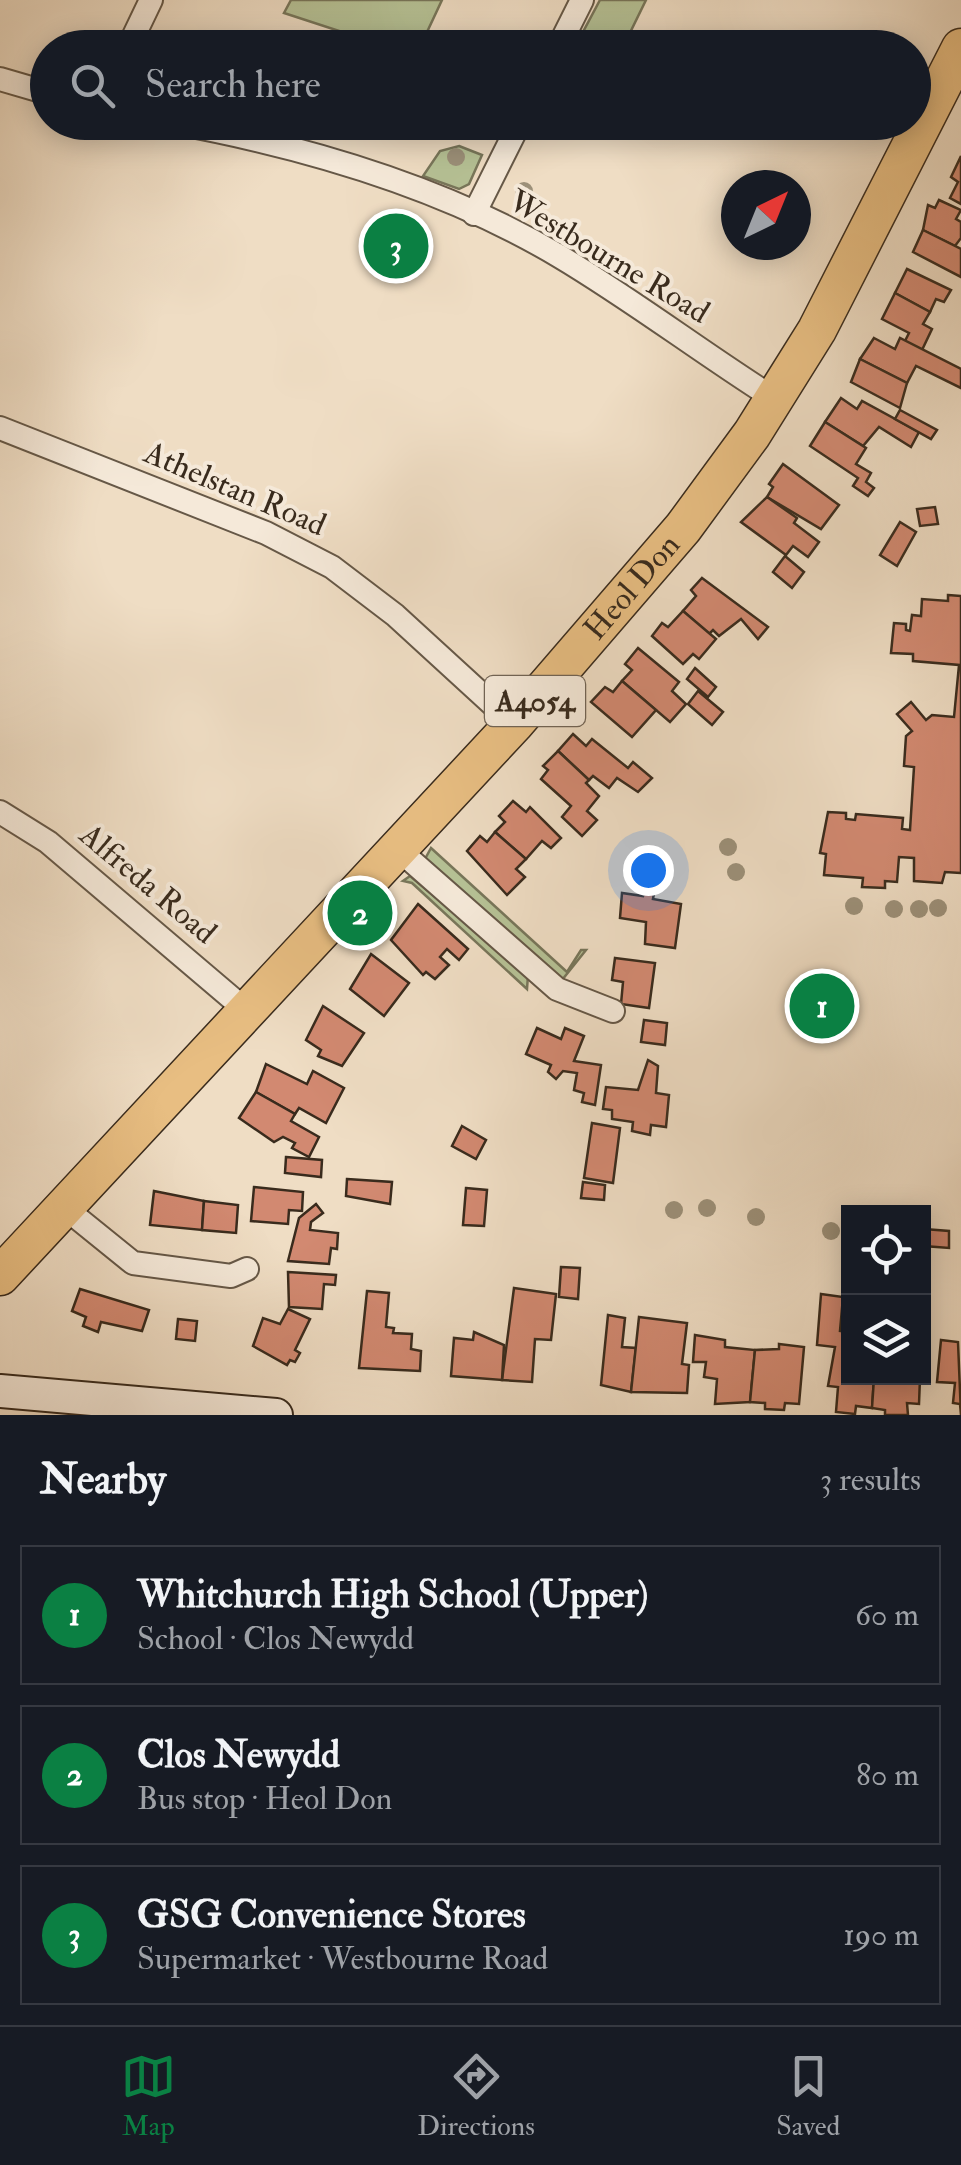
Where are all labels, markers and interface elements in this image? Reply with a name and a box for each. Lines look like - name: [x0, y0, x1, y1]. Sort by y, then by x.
- search box: [30, 30, 931, 140]
- icon: search: [65, 58, 120, 113]
- text: Search here: [145, 61, 321, 109]
- north arrow: [721, 170, 811, 260]
- street label: Westbourne Road: [500, 181, 717, 333]
- pin: 3: [364, 208, 428, 284]
- street label: Athelstan Road: [137, 432, 332, 545]
- street label: Heol Don: [575, 526, 689, 648]
- road number: A4054: [485, 676, 585, 726]
- street label: Alfreda Road: [71, 814, 225, 953]
- your location: [623, 845, 674, 896]
- pin: 2: [328, 876, 392, 950]
- pin: 1: [790, 968, 854, 1044]
- map controls: [841, 1205, 931, 1385]
- button: locate: [841, 1205, 931, 1295]
- button: layers: [841, 1295, 931, 1385]
- text: Nearby: [40, 1454, 166, 1506]
- text: 3 results: [820, 1460, 921, 1500]
- text: Whitchurch High School (Upper): [137, 1571, 649, 1619]
- text: 1: [69, 1595, 80, 1635]
- text: 60 m: [855, 1595, 919, 1635]
- text: School · Clos Newydd: [137, 1619, 414, 1659]
- text: Clos Newydd: [137, 1731, 340, 1779]
- text: 2: [66, 1755, 83, 1795]
- text: 80 m: [856, 1755, 919, 1795]
- text: Bus stop · Heol Don: [137, 1779, 392, 1819]
- text: GSG Convenience Stores: [137, 1891, 526, 1939]
- text: 3: [68, 1915, 81, 1955]
- text: 190 m: [843, 1915, 919, 1955]
- text: Supermarket · Westbourne Road: [137, 1939, 548, 1979]
- tab: Map: [121, 2049, 176, 2144]
- tab: Directions: [417, 2049, 535, 2144]
- tab: Saved: [776, 2049, 840, 2144]

